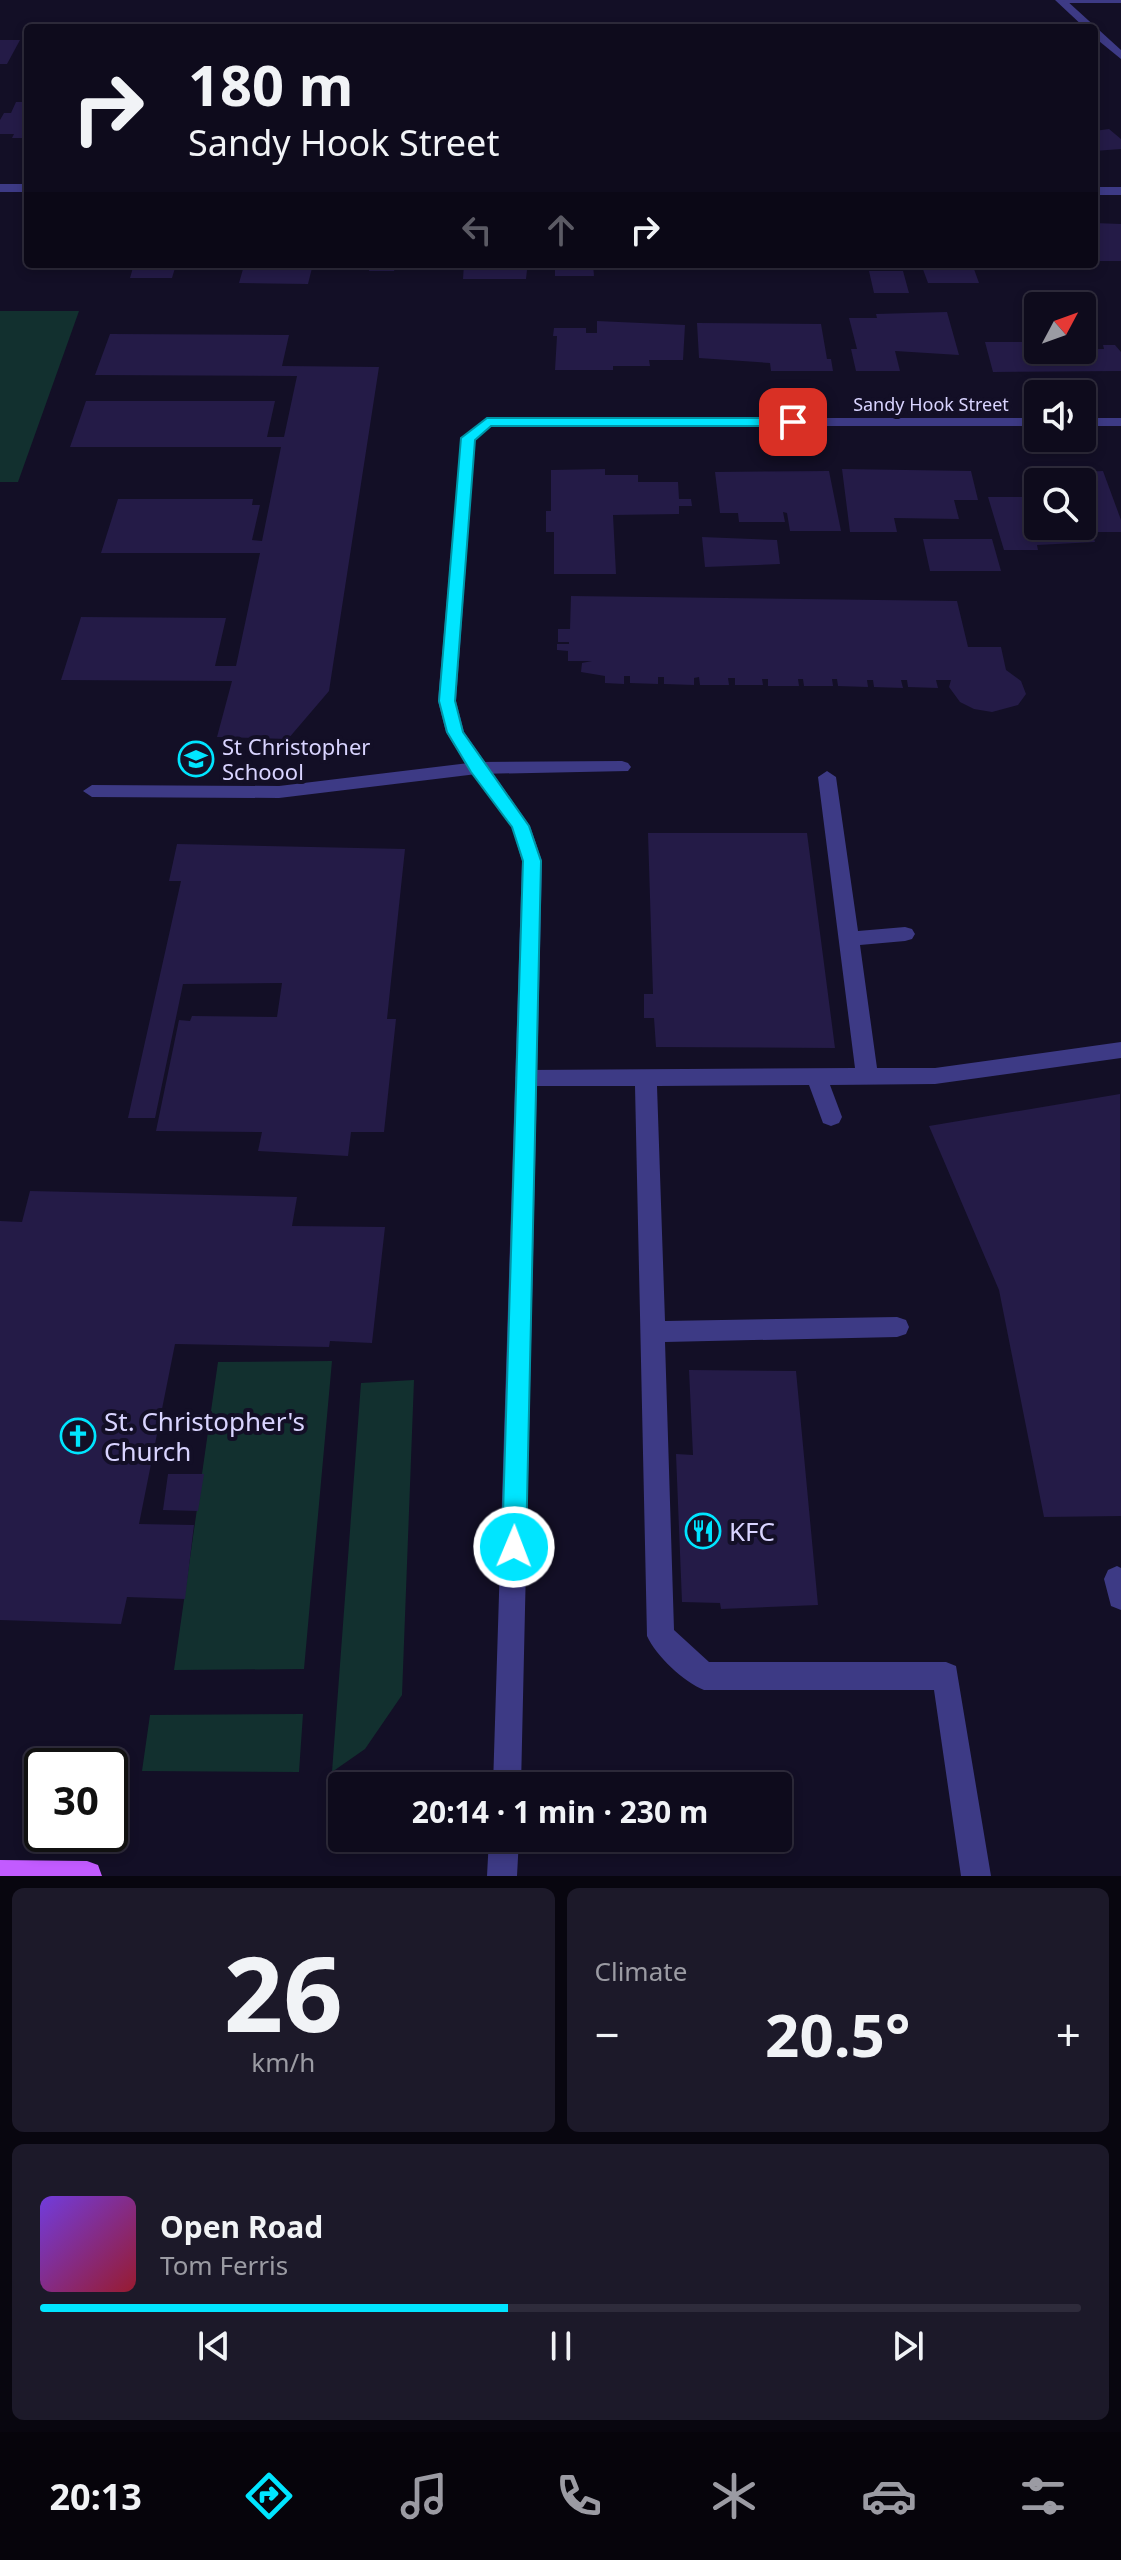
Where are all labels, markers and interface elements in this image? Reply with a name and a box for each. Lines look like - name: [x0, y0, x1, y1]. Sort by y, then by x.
- text: 180 m: [188, 46, 353, 122]
- icon: right: [56, 56, 160, 160]
- text: Sandy Hook Street: [188, 118, 499, 167]
- icon: left: [455, 208, 499, 252]
- icon: ahead: [539, 208, 583, 252]
- icon: right: [623, 208, 667, 252]
- north arrow: [1024, 292, 1096, 364]
- map controls: [1024, 292, 1096, 540]
- button: sound: [1024, 380, 1096, 452]
- pin: [759, 388, 827, 456]
- street label: Sandy Hook Street: [853, 392, 1009, 416]
- icon: arrive: [771, 400, 815, 444]
- button: search: [1024, 468, 1096, 540]
- place label: St Christopher Schoool: [222, 731, 370, 786]
- school or university icon: St Christopher Schoool: [177, 740, 215, 778]
- place label: St. Christopher's Church: [104, 1403, 305, 1469]
- church icon: St. Christopher's Church: [59, 1417, 97, 1455]
- position arrow: [472, 1505, 556, 1589]
- restaurant icon: KFC: [684, 1512, 722, 1550]
- place label: KFC: [729, 1513, 775, 1549]
- speed limit sign: 30: [24, 1748, 128, 1852]
- text: 20:14 · 1 min · 230 m: [412, 1791, 708, 1832]
- text: 26: [224, 1921, 343, 2062]
- text: Climate: [595, 1953, 687, 1989]
- text: 20.5°: [765, 1993, 910, 2075]
- text: −: [595, 2004, 620, 2064]
- text: +: [1056, 2004, 1081, 2064]
- text: km/h: [251, 2044, 315, 2080]
- text: Open Road: [160, 2206, 323, 2247]
- text: Tom Ferris: [160, 2247, 288, 2283]
- icon: previous: [192, 2324, 236, 2368]
- icon: pause: [539, 2324, 583, 2368]
- icon: next: [886, 2324, 930, 2368]
- icon: directions: [241, 2468, 297, 2524]
- icon: music: [396, 2468, 452, 2524]
- icon: phone: [551, 2468, 607, 2524]
- icon: climate: [706, 2468, 762, 2524]
- icon: car: [861, 2468, 917, 2524]
- icon: filters: [1015, 2468, 1071, 2524]
- text: 20:13: [49, 2472, 142, 2521]

